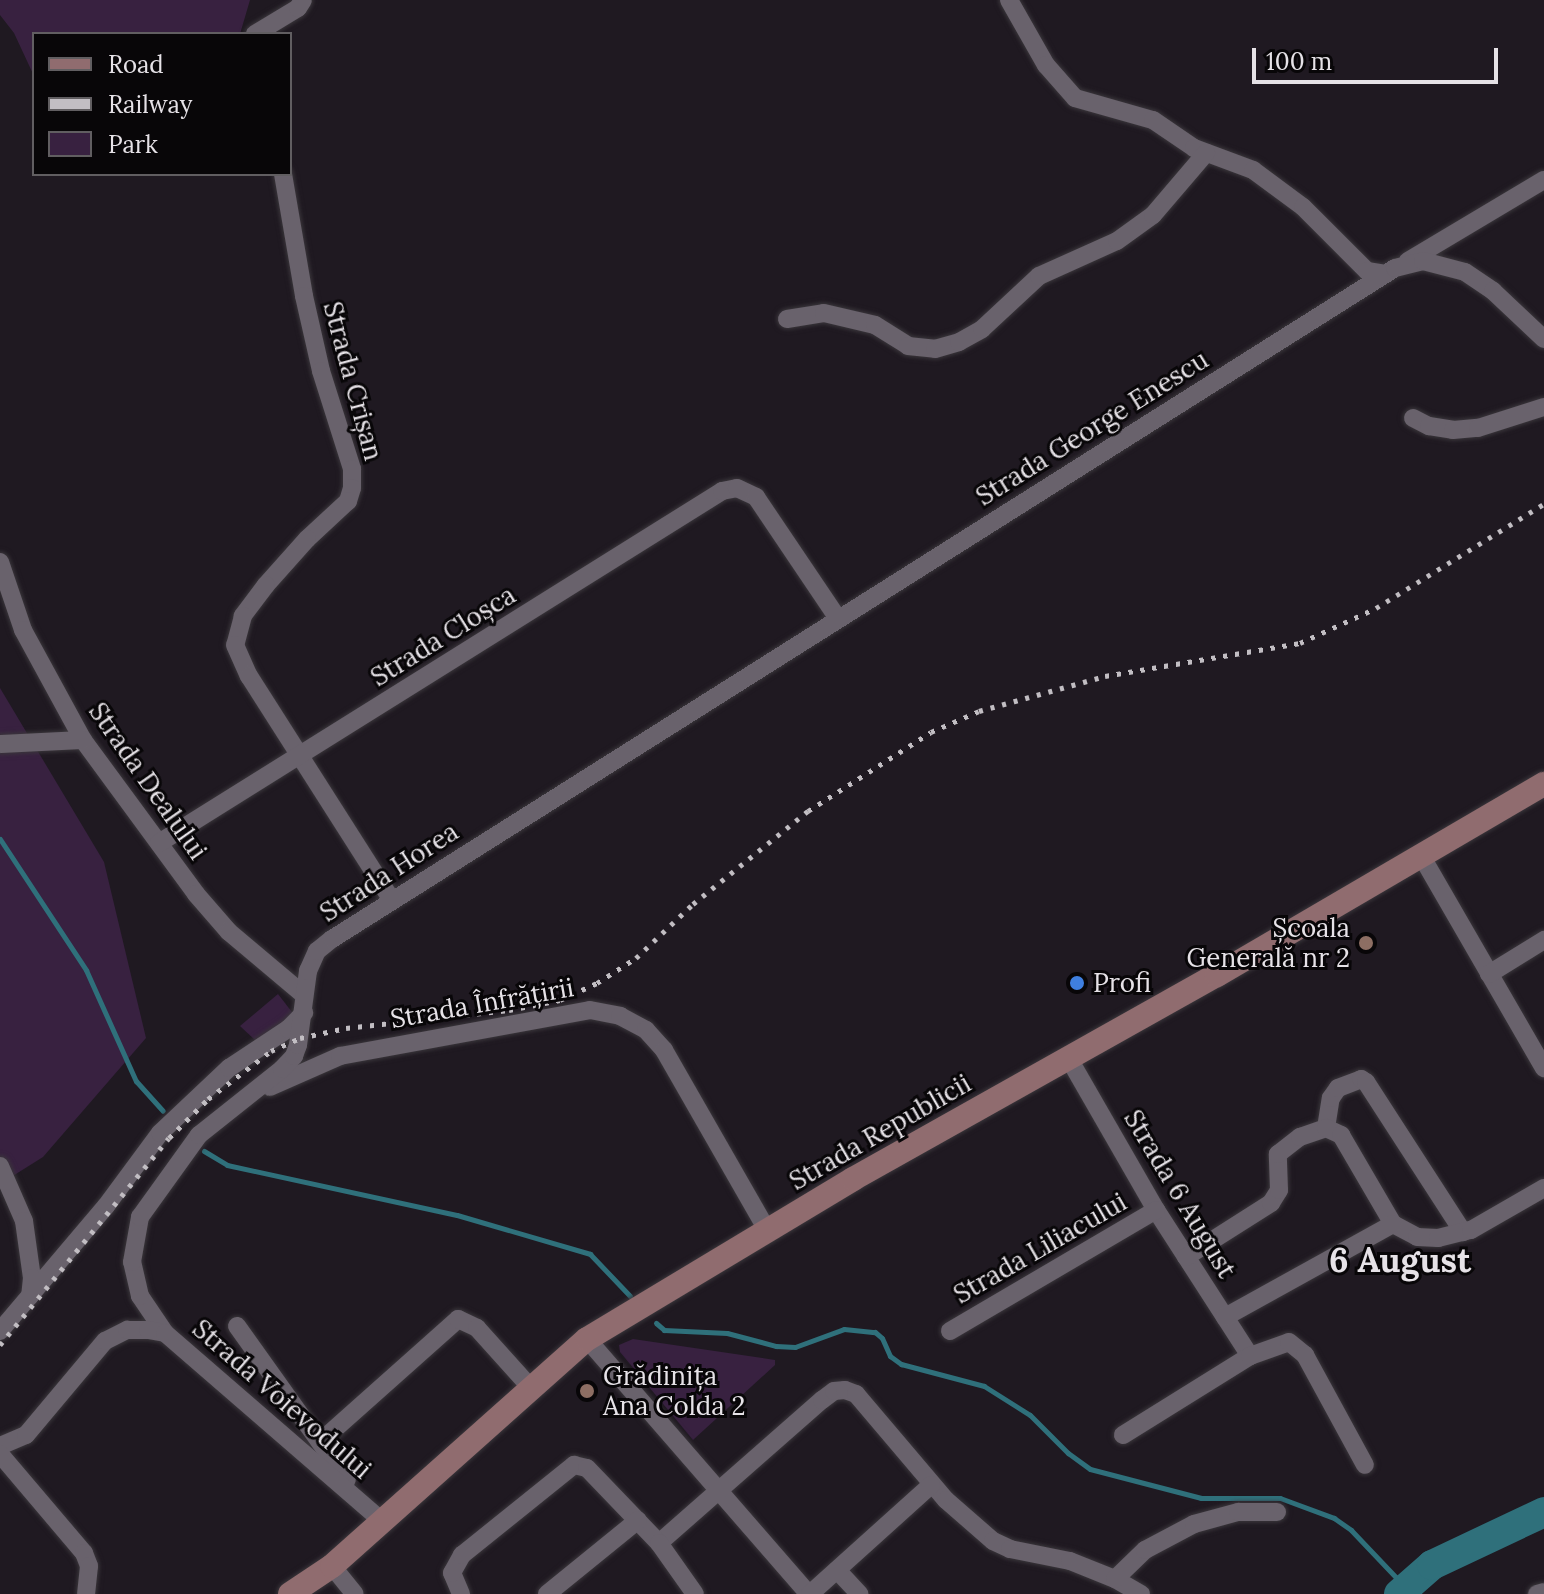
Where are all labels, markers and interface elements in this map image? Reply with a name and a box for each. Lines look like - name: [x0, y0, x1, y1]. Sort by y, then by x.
- legend: [32, 32, 292, 176]
- scale bar: [1256, 32, 1502, 82]
- text: 100 m: [1266, 46, 1332, 77]
- text: Road: [108, 49, 164, 80]
- text: Railway: [108, 89, 192, 120]
- text: Park: [108, 129, 158, 160]
- street label: Strada Crișan: [317, 298, 389, 464]
- street label: Strada George Enescu: [970, 344, 1214, 512]
- street label: Strada Cloșca: [365, 579, 521, 693]
- street label: Strada Dealului: [82, 697, 214, 865]
- street label: Strada Horea: [314, 816, 464, 928]
- place label: Școala Generală nr 2: [1187, 912, 1350, 974]
- marker: Școala Generală nr 2: [1357, 934, 1375, 952]
- place label: Profi: [1093, 967, 1151, 999]
- street label: Strada Înfrățirii: [388, 972, 576, 1034]
- marker: Profi: [1068, 974, 1086, 992]
- street label: Strada Republicii: [784, 1067, 976, 1197]
- street label: Strada 6 August: [1118, 1104, 1242, 1284]
- street label: Strada Liliacului: [948, 1186, 1132, 1310]
- district label: 6 August: [1329, 1240, 1471, 1280]
- street label: Strada Voievodului: [186, 1313, 378, 1485]
- place label: Grădinița Ana Colda 2: [603, 1360, 746, 1422]
- marker: Grădinița Ana Colda 2: [578, 1382, 596, 1400]

